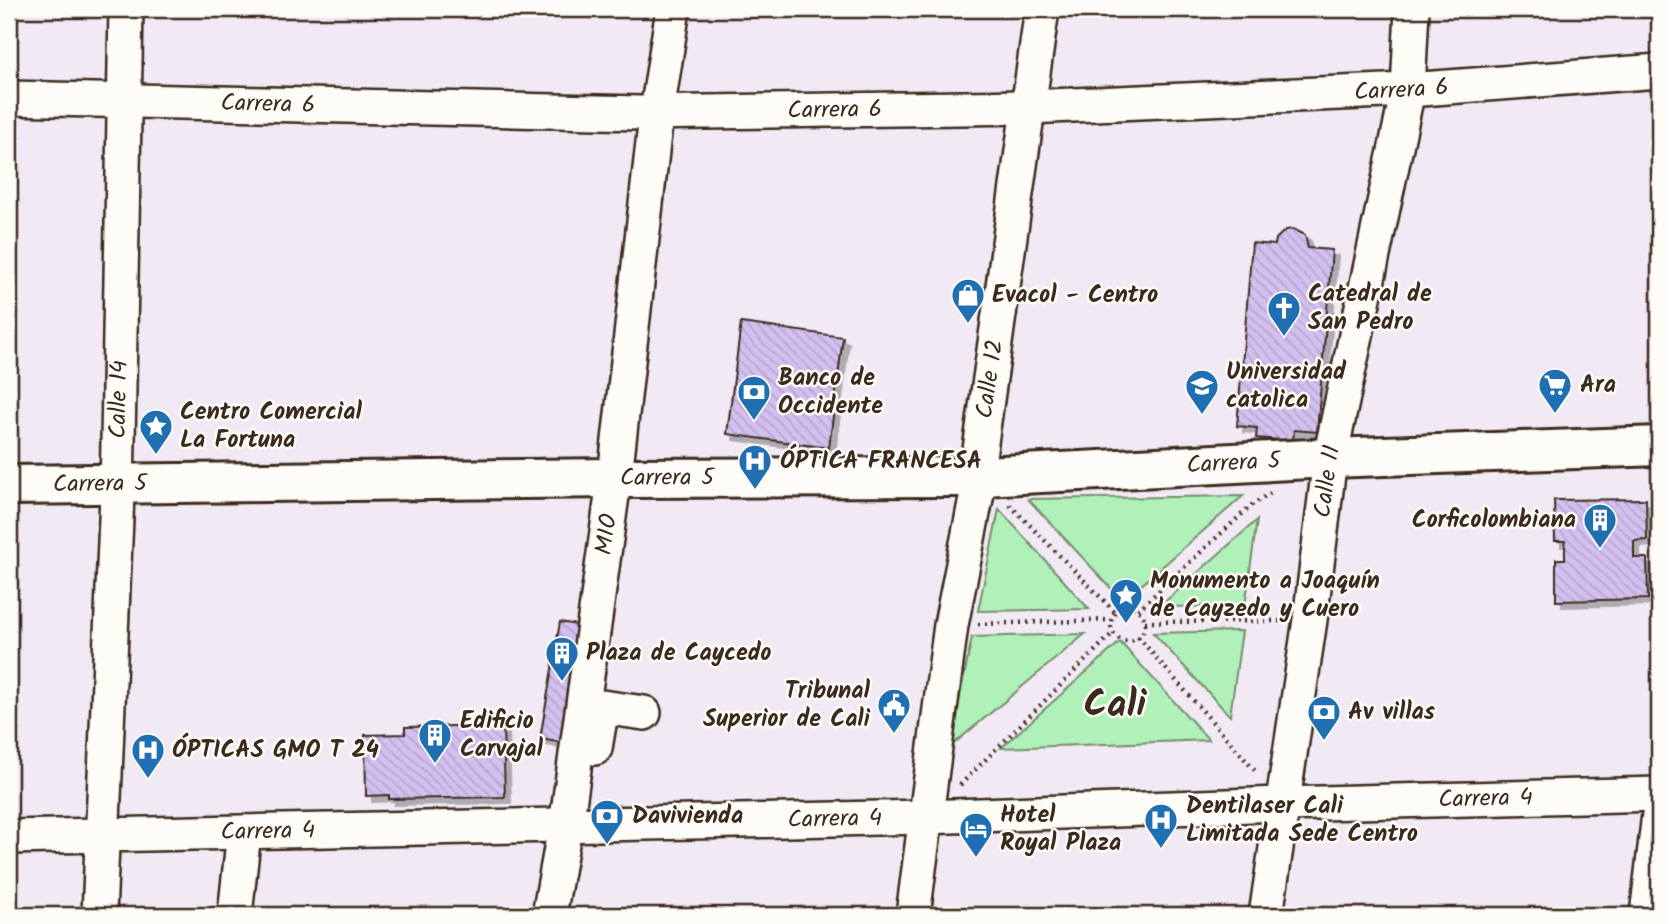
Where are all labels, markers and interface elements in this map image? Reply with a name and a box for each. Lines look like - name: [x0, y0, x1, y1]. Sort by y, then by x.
- street label: Carrera 6: [1353, 67, 1450, 112]
- street label: Carrera 6: [220, 84, 316, 125]
- street label: Carrera 6: [787, 90, 882, 130]
- place label: Catedral de San Pedro: [1308, 275, 1432, 342]
- shop icon: Evacol - Centro: [949, 276, 987, 325]
- place label: Evacol - Centro: [992, 276, 1158, 315]
- church icon: Catedral de San Pedro: [1265, 289, 1303, 338]
- street label: Calle 12: [965, 337, 1015, 421]
- place label: Universidad catolica: [1226, 353, 1347, 420]
- place label: Banco de Occidente: [778, 359, 883, 426]
- street label: Calle 14: [99, 360, 139, 439]
- supermarket icon: Ara: [1536, 366, 1574, 415]
- place label: Ara: [1580, 366, 1616, 405]
- school or university icon: Universidad catolica: [1183, 367, 1221, 416]
- bank icon: Banco de Occidente: [735, 373, 773, 422]
- place label: Centro Comercial La Fortuna: [180, 393, 363, 460]
- place icon: Centro Comercial La Fortuna: [137, 407, 175, 456]
- street label: Carrera 5: [1186, 441, 1284, 485]
- street label: Calle 11: [1303, 441, 1352, 520]
- hospital icon: ÓPTICA FRANCESA: [736, 442, 774, 491]
- place label: ÓPTICA FRANCESA: [780, 442, 982, 481]
- street label: Carrera 5: [620, 458, 716, 497]
- street label: Carrera 5: [53, 464, 149, 504]
- place label: Corficolombiana: [1412, 501, 1576, 540]
- building icon: Corficolombiana: [1581, 501, 1619, 550]
- street label: MIO: [584, 511, 629, 557]
- place label: Monumento a Joaquín de Cayzedo y Cuero: [1150, 562, 1380, 629]
- place icon: Monumento a Joaquín de Cayzedo y Cuero: [1107, 576, 1145, 625]
- building icon: Plaza de Caycedo: [543, 634, 581, 683]
- place label: Plaza de Caycedo: [586, 634, 772, 673]
- place label: Tribunal Superior de Cali: [703, 672, 871, 739]
- district label: Cali: [1084, 676, 1148, 736]
- public building icon: Tribunal Superior de Cali: [875, 686, 913, 735]
- bank icon: Av villas: [1305, 693, 1343, 742]
- place label: Av villas: [1348, 693, 1435, 732]
- place label: Edificio Carvajal: [460, 702, 544, 769]
- building icon: Edificio Carvajal: [416, 716, 454, 765]
- hospital icon: ÓPTICAS GMO T 24: [129, 731, 167, 780]
- place label: ÓPTICAS GMO T 24: [172, 731, 379, 770]
- street label: Carrera 4: [1438, 778, 1533, 819]
- place label: Dentilaser Cali Limitada Sede Centro: [1186, 787, 1418, 854]
- place label: Hotel Royal Plaza: [1000, 796, 1121, 863]
- bank icon: Davivienda: [588, 797, 626, 846]
- place label: Davivienda: [632, 797, 743, 836]
- street label: Carrera 4: [787, 798, 882, 839]
- hospital icon: Dentilaser Cali Limitada Sede Centro: [1142, 801, 1180, 850]
- hotel icon: Hotel Royal Plaza: [957, 810, 995, 859]
- street label: Carrera 4: [220, 811, 316, 852]

